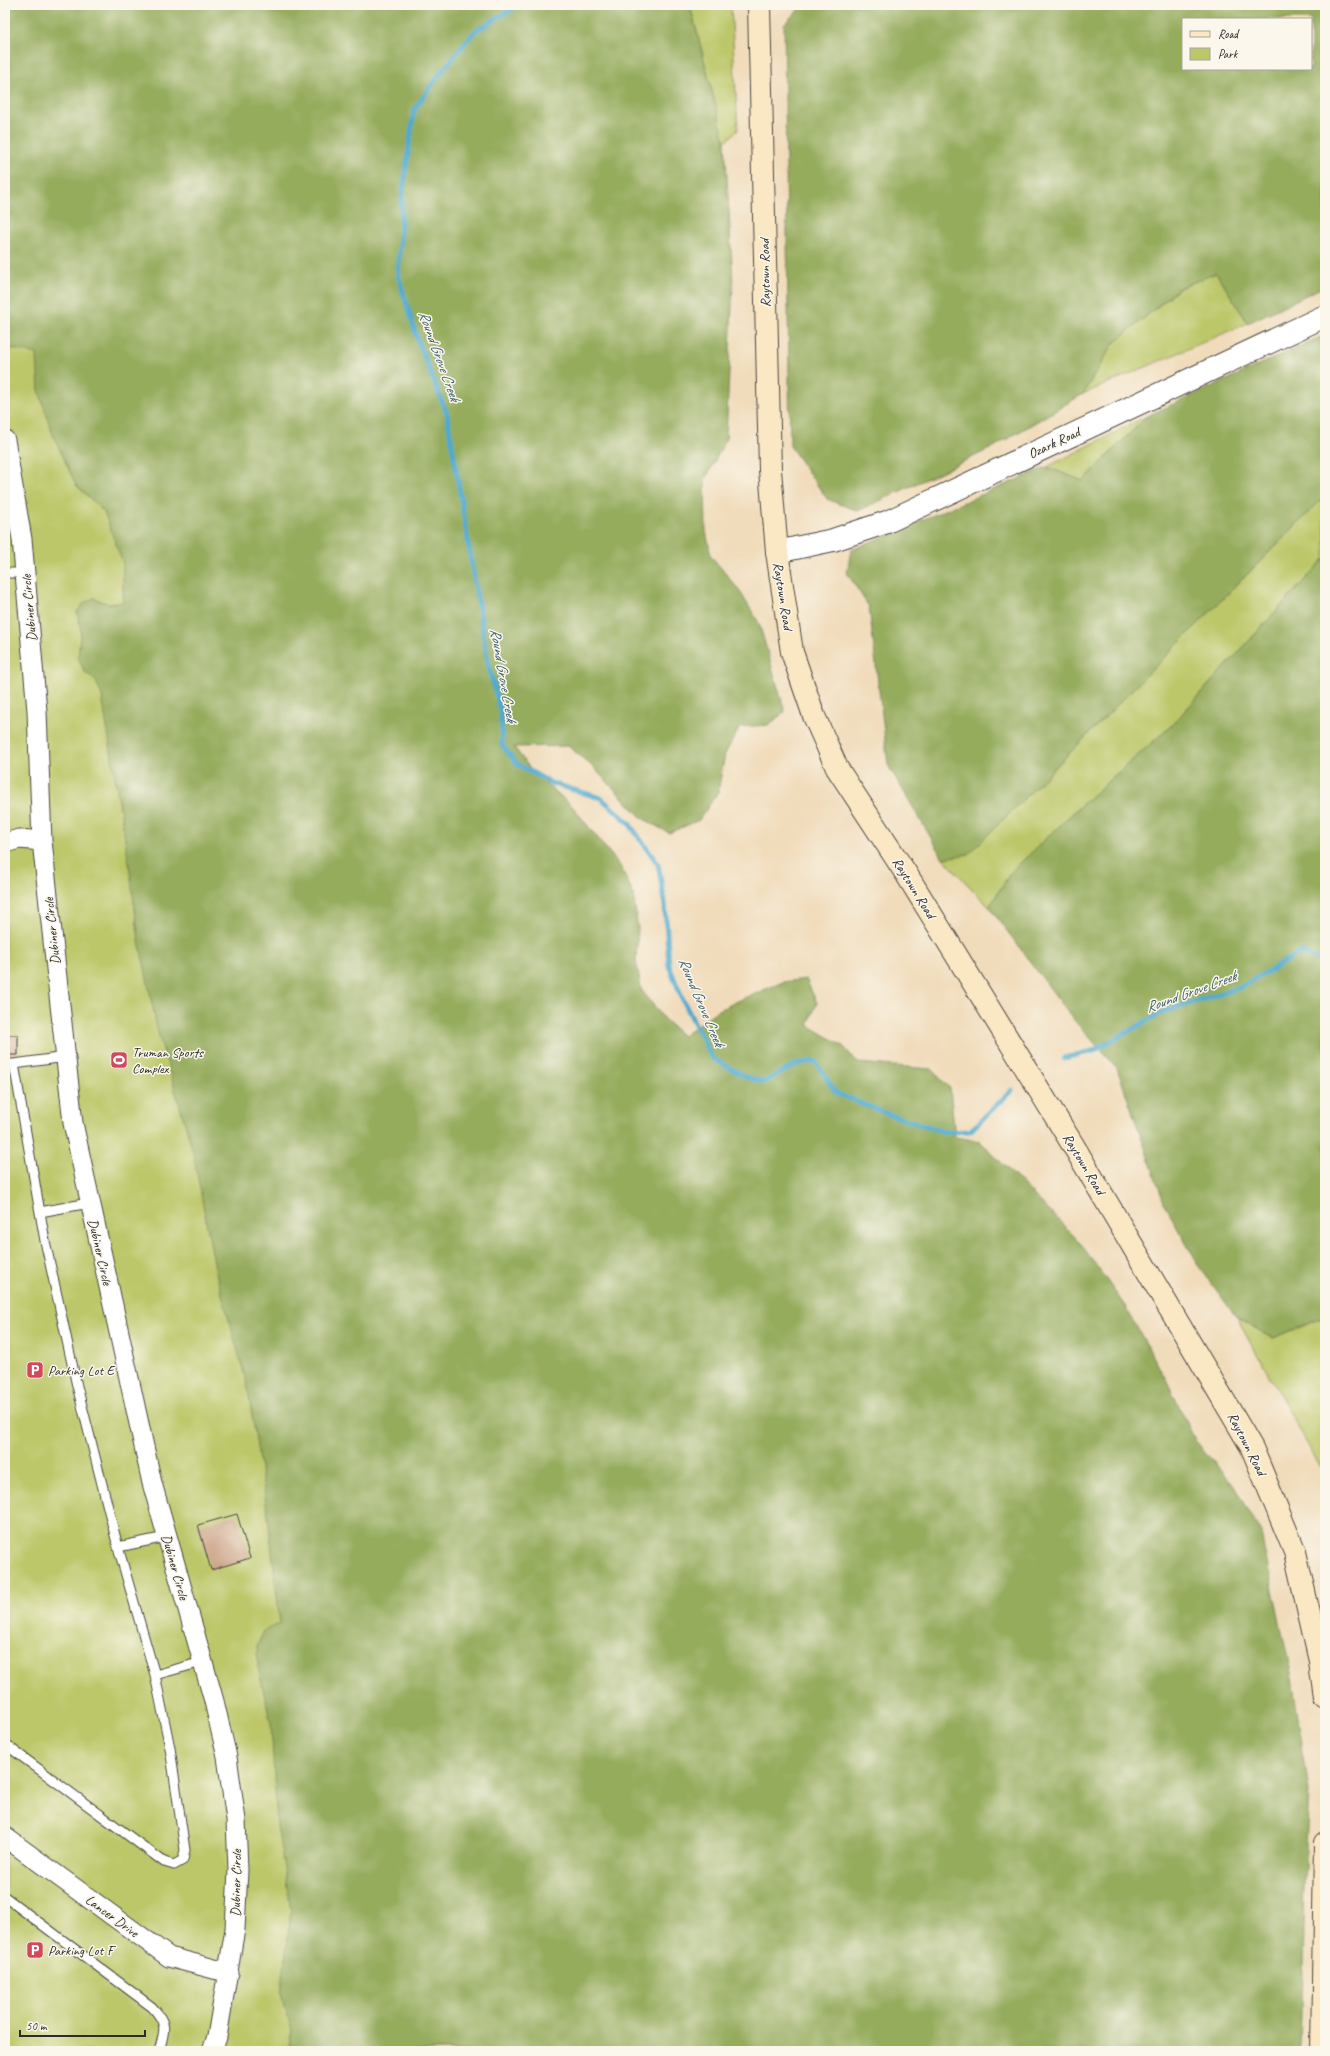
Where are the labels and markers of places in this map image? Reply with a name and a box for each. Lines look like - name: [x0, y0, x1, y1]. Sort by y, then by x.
- place label: Truman Sports Complex: [132, 1044, 204, 1077]
- sports icon: Truman Sports Complex: [109, 1050, 129, 1070]
- parking icon: Parking Lot E: [25, 1360, 45, 1380]
- place label: Parking Lot E: [48, 1362, 115, 1379]
- parking icon: Parking Lot F: [25, 1940, 45, 1960]
- place label: Parking Lot F: [48, 1942, 116, 1959]

